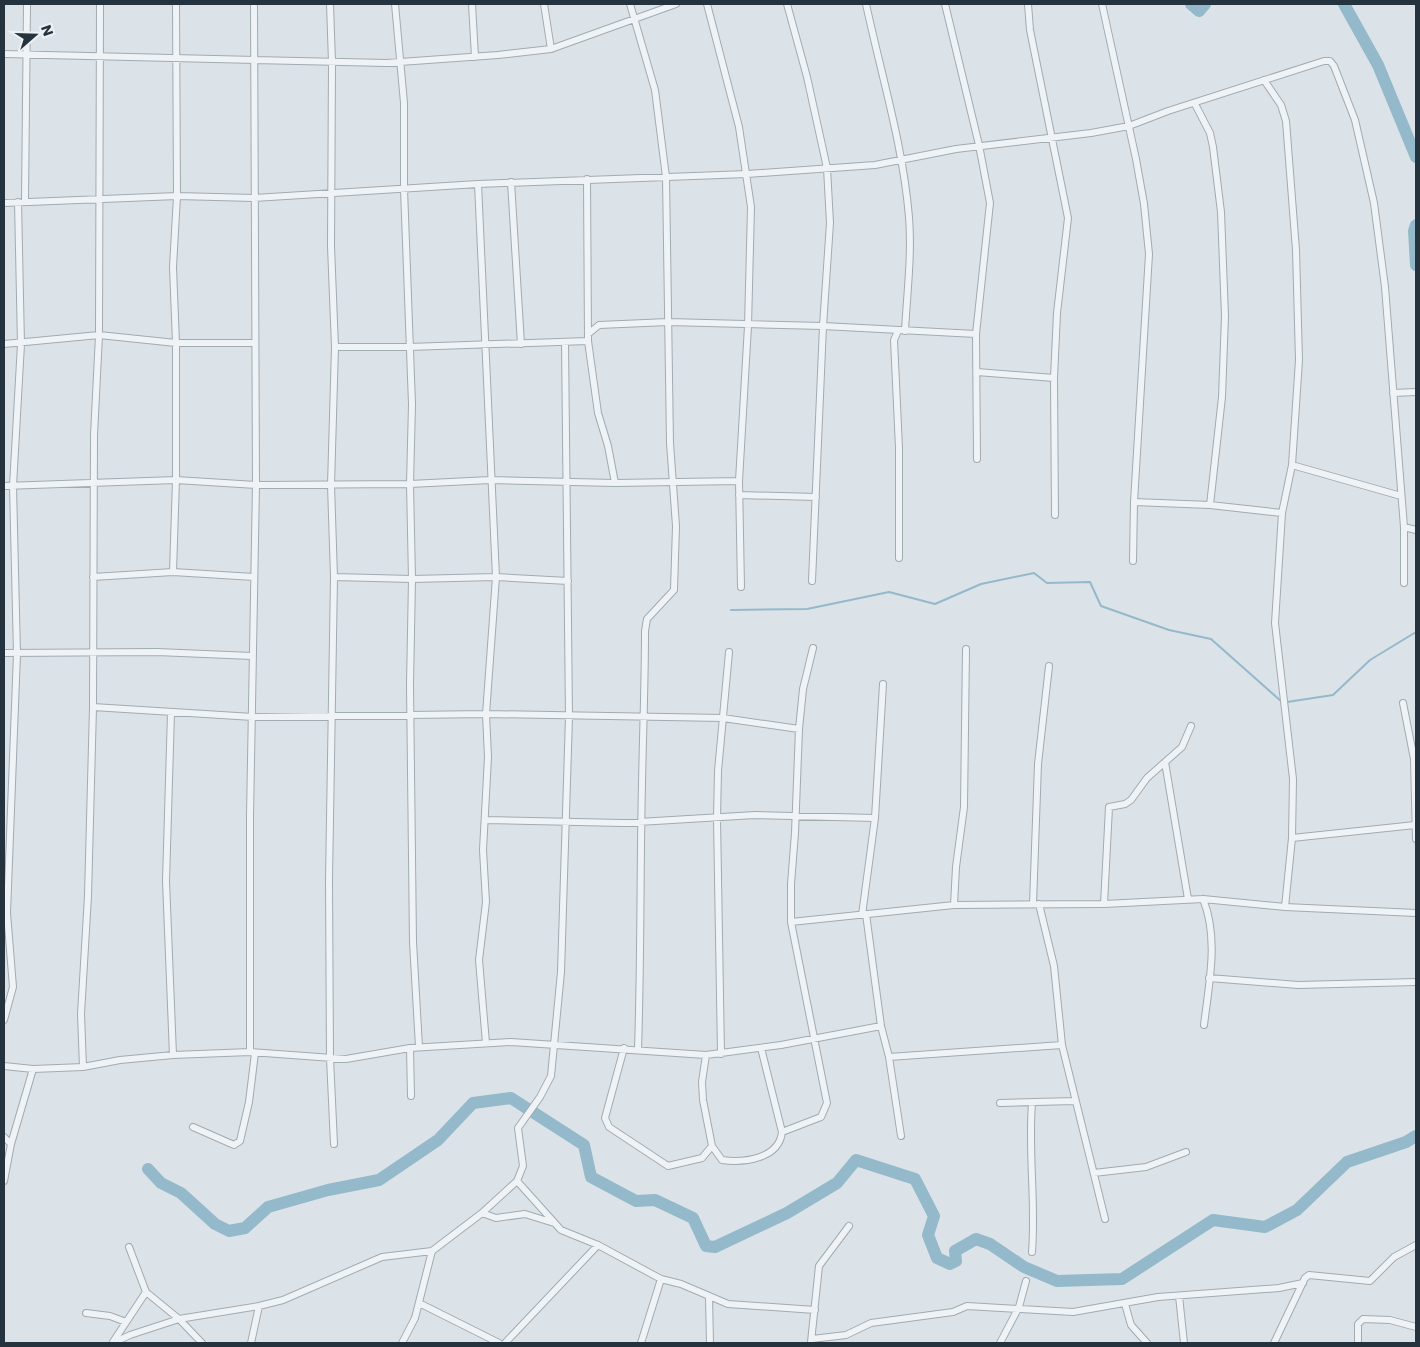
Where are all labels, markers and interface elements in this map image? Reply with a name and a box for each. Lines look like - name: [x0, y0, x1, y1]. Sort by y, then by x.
- north arrow: [10, 10, 60, 60]
- text: N: [36, 22, 58, 39]

